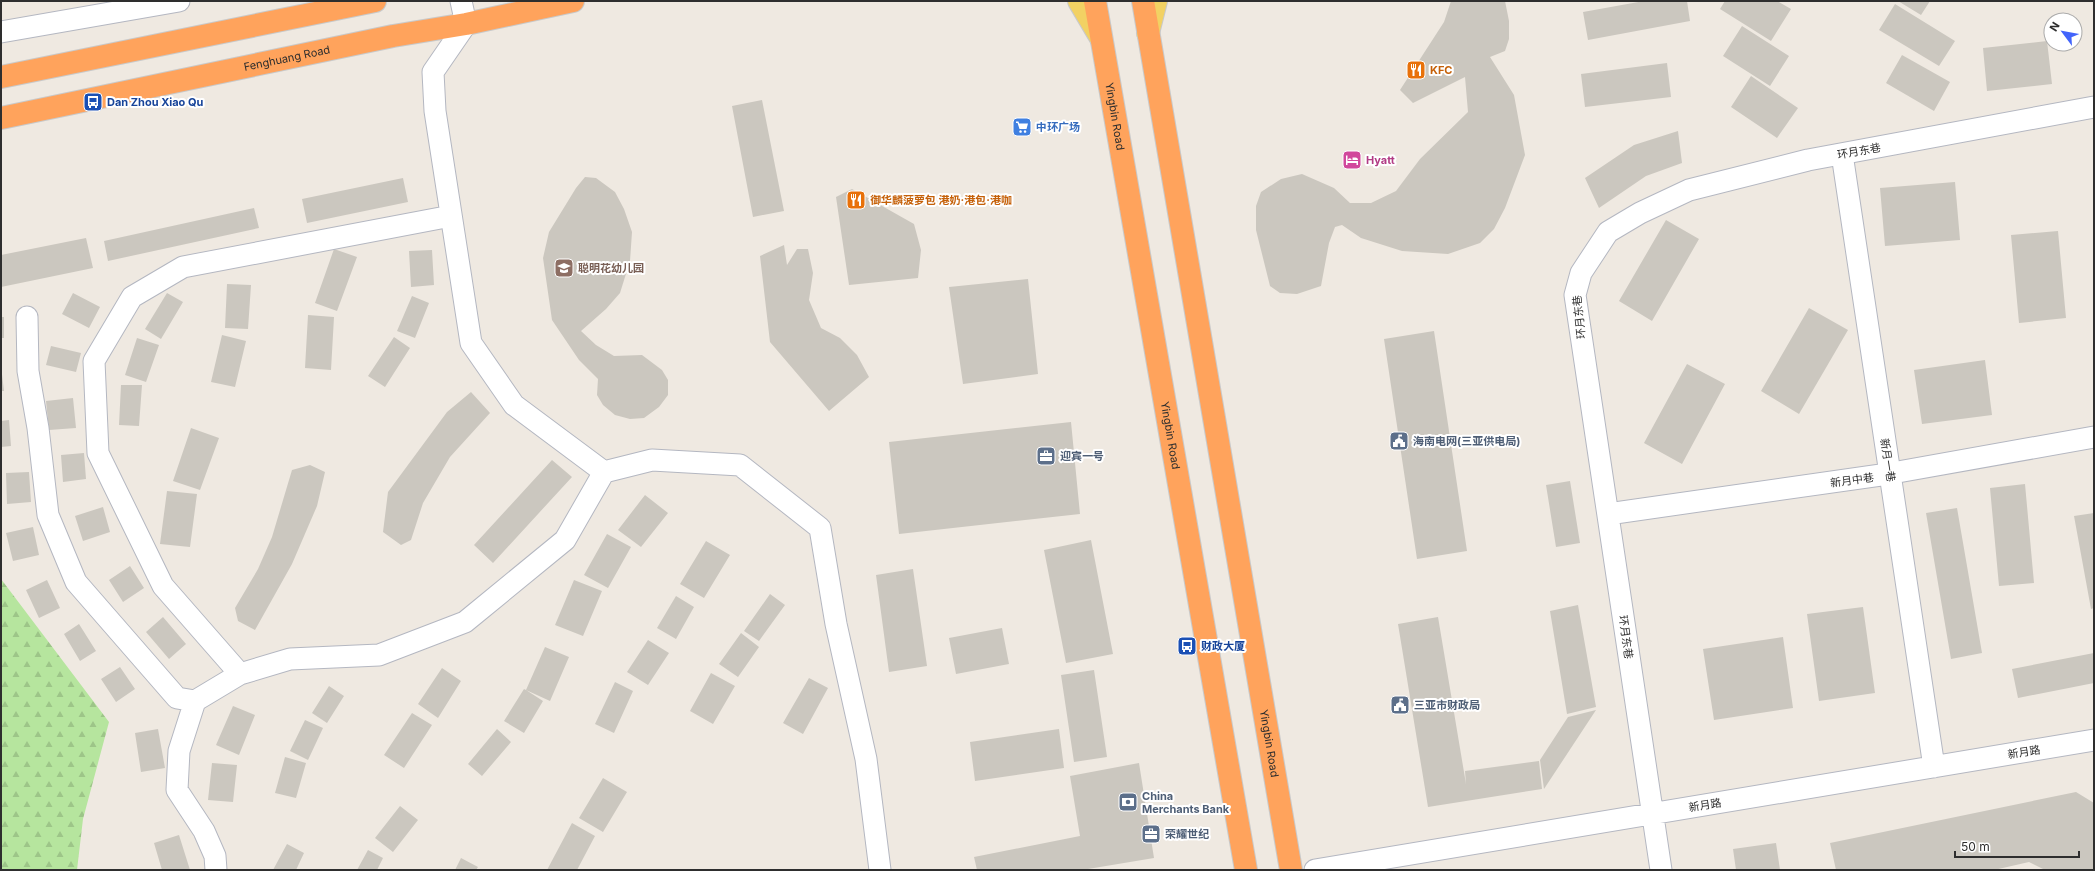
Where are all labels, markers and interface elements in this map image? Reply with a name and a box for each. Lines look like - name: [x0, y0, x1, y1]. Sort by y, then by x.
- north arrow: [2043, 12, 2083, 52]
- text: N: [2046, 19, 2063, 34]
- street label: Fenghuang Road: [242, 42, 331, 74]
- restaurant icon: KFC: [1405, 59, 1427, 81]
- place label: KFC: [1430, 63, 1453, 77]
- street label: Yingbin Road: [1102, 81, 1128, 151]
- bus stop icon: Dan Zhou Xiao Qu: [82, 91, 104, 113]
- place label: Dan Zhou Xiao Qu: [107, 95, 204, 109]
- supermarket icon: 中环广场: [1011, 116, 1033, 138]
- place label: 中环广场: [1036, 120, 1080, 134]
- street label: 环月东巷: [1836, 140, 1882, 162]
- hotel icon: Hyatt: [1341, 149, 1363, 171]
- place label: Hyatt: [1366, 153, 1395, 167]
- restaurant icon: 御华麟菠萝包 港奶·港包·港咖: [845, 189, 867, 211]
- place label: 御华麟菠萝包 港奶·港包·港咖: [870, 193, 1012, 207]
- school or university icon: 聪明花幼儿园: [553, 257, 575, 279]
- place label: 聪明花幼儿园: [578, 261, 644, 275]
- street label: 环月东巷: [1570, 294, 1588, 340]
- street label: Yingbin Road: [1158, 400, 1183, 471]
- public building icon: 海南电网(三亚供电局): [1388, 430, 1410, 452]
- place label: 海南电网(三亚供电局): [1413, 434, 1520, 448]
- street label: 新月一巷: [1878, 437, 1898, 483]
- office icon: 迎宾一号: [1035, 445, 1057, 467]
- place label: 迎宾一号: [1060, 449, 1104, 463]
- street label: 新月中巷: [1829, 470, 1875, 490]
- street label: 环月东巷: [1616, 614, 1636, 660]
- bus stop icon: 财政大厦: [1176, 635, 1198, 657]
- place label: 财政大厦: [1201, 639, 1245, 653]
- public building icon: 三亚市财政局: [1389, 694, 1411, 716]
- place label: 三亚市财政局: [1414, 698, 1480, 712]
- street label: Yingbin Road: [1257, 708, 1282, 778]
- street label: 新月路: [2007, 743, 2041, 761]
- place label: China Merchants Bank: [1142, 789, 1230, 816]
- bank icon: China Merchants Bank: [1117, 791, 1139, 813]
- street label: 新月路: [1688, 796, 1722, 814]
- office icon: 荣耀世纪: [1140, 823, 1162, 845]
- place label: 荣耀世纪: [1165, 827, 1209, 841]
- scale bar: [1955, 833, 2079, 859]
- text: 50 m: [1961, 839, 1990, 854]

